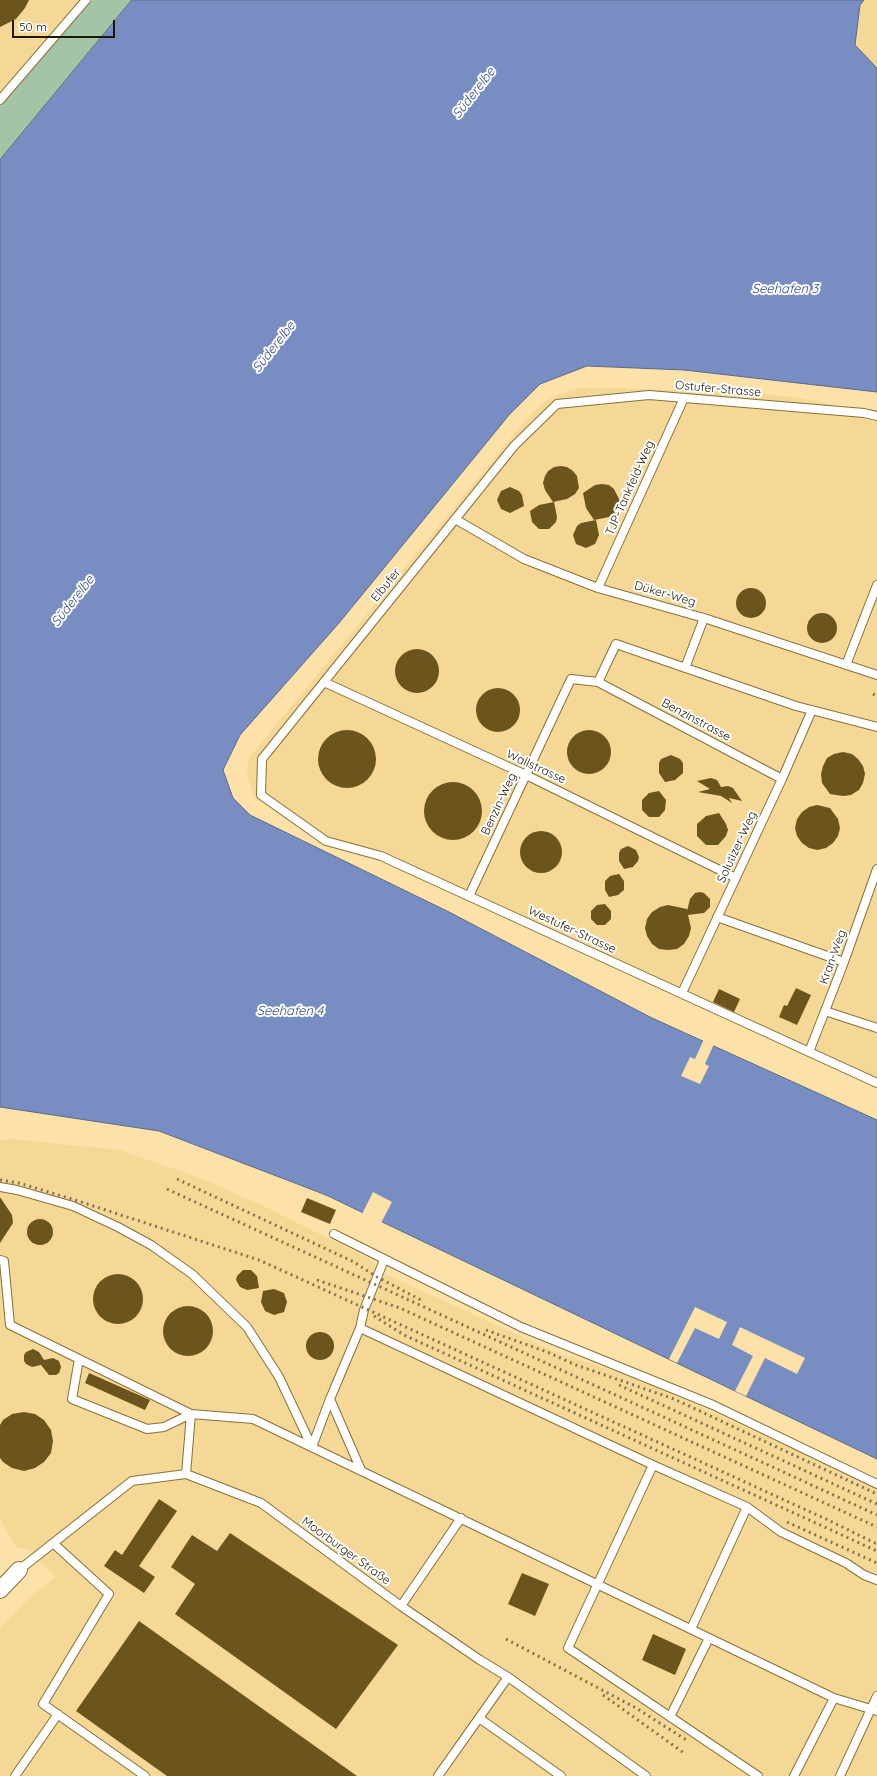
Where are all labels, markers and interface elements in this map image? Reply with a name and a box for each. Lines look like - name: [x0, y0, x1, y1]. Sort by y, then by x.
- scale bar: [14, 12, 117, 38]
- text: 50 m: [19, 19, 47, 34]
- water label: Süderelbe: [449, 64, 499, 122]
- water label: Seehafen 3: [752, 281, 818, 297]
- water label: Süderelbe: [249, 318, 299, 376]
- street label: Ostufer-Strasse: [674, 378, 762, 400]
- street label: TJP-Tankfeld-Weg: [603, 438, 657, 538]
- street label: Elbufer: [368, 565, 404, 605]
- water label: Süderelbe: [48, 572, 98, 630]
- street label: Düker-Weg: [633, 578, 697, 610]
- street label: Benzinstrasse: [659, 696, 733, 744]
- street label: Wallstrasse: [504, 747, 568, 787]
- street label: Benzin-Weg: [478, 771, 520, 837]
- street label: Solutizer-Weg: [714, 809, 760, 885]
- street label: Westufer-Strasse: [526, 903, 618, 957]
- street label: Kran-Weg: [816, 928, 850, 986]
- water label: Seehafen 4: [257, 1003, 323, 1019]
- street label: Moorburger Straße: [299, 1514, 393, 1588]

